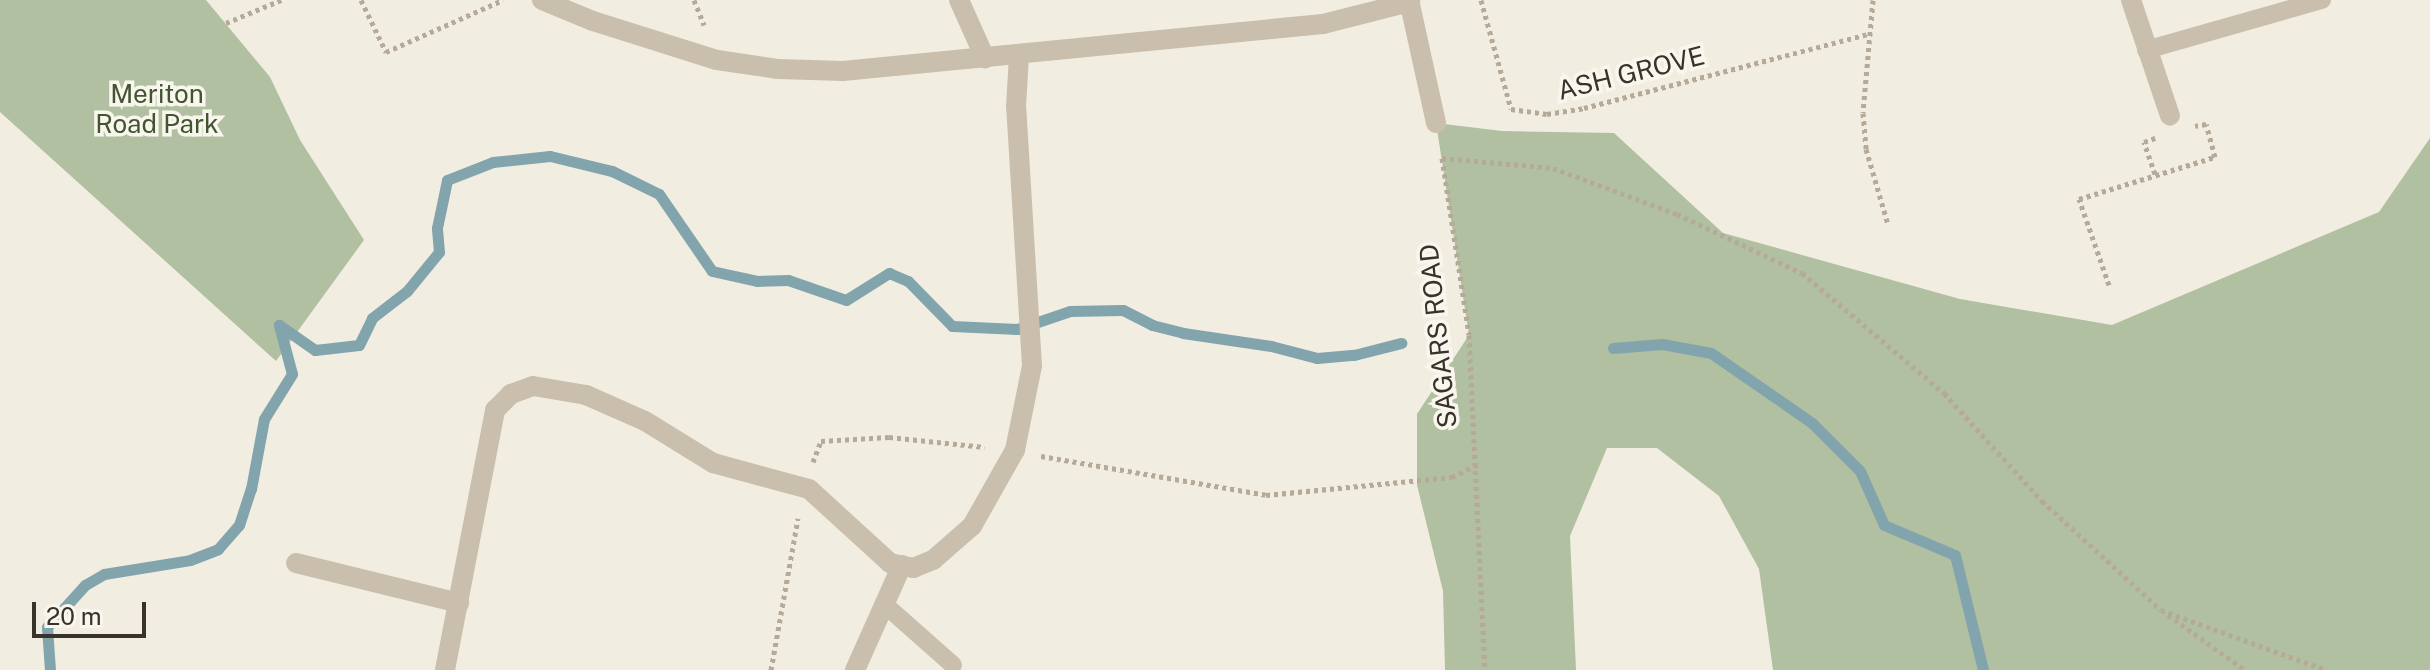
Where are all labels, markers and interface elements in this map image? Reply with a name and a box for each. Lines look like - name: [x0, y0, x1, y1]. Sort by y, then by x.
- street label: ASH GROVE: [1554, 40, 1708, 106]
- park label: Meriton Road Park: [95, 78, 219, 140]
- street label: SAGARS ROAD: [1413, 242, 1463, 430]
- scale bar: [36, 586, 150, 636]
- text: 20 m: [46, 602, 102, 630]

